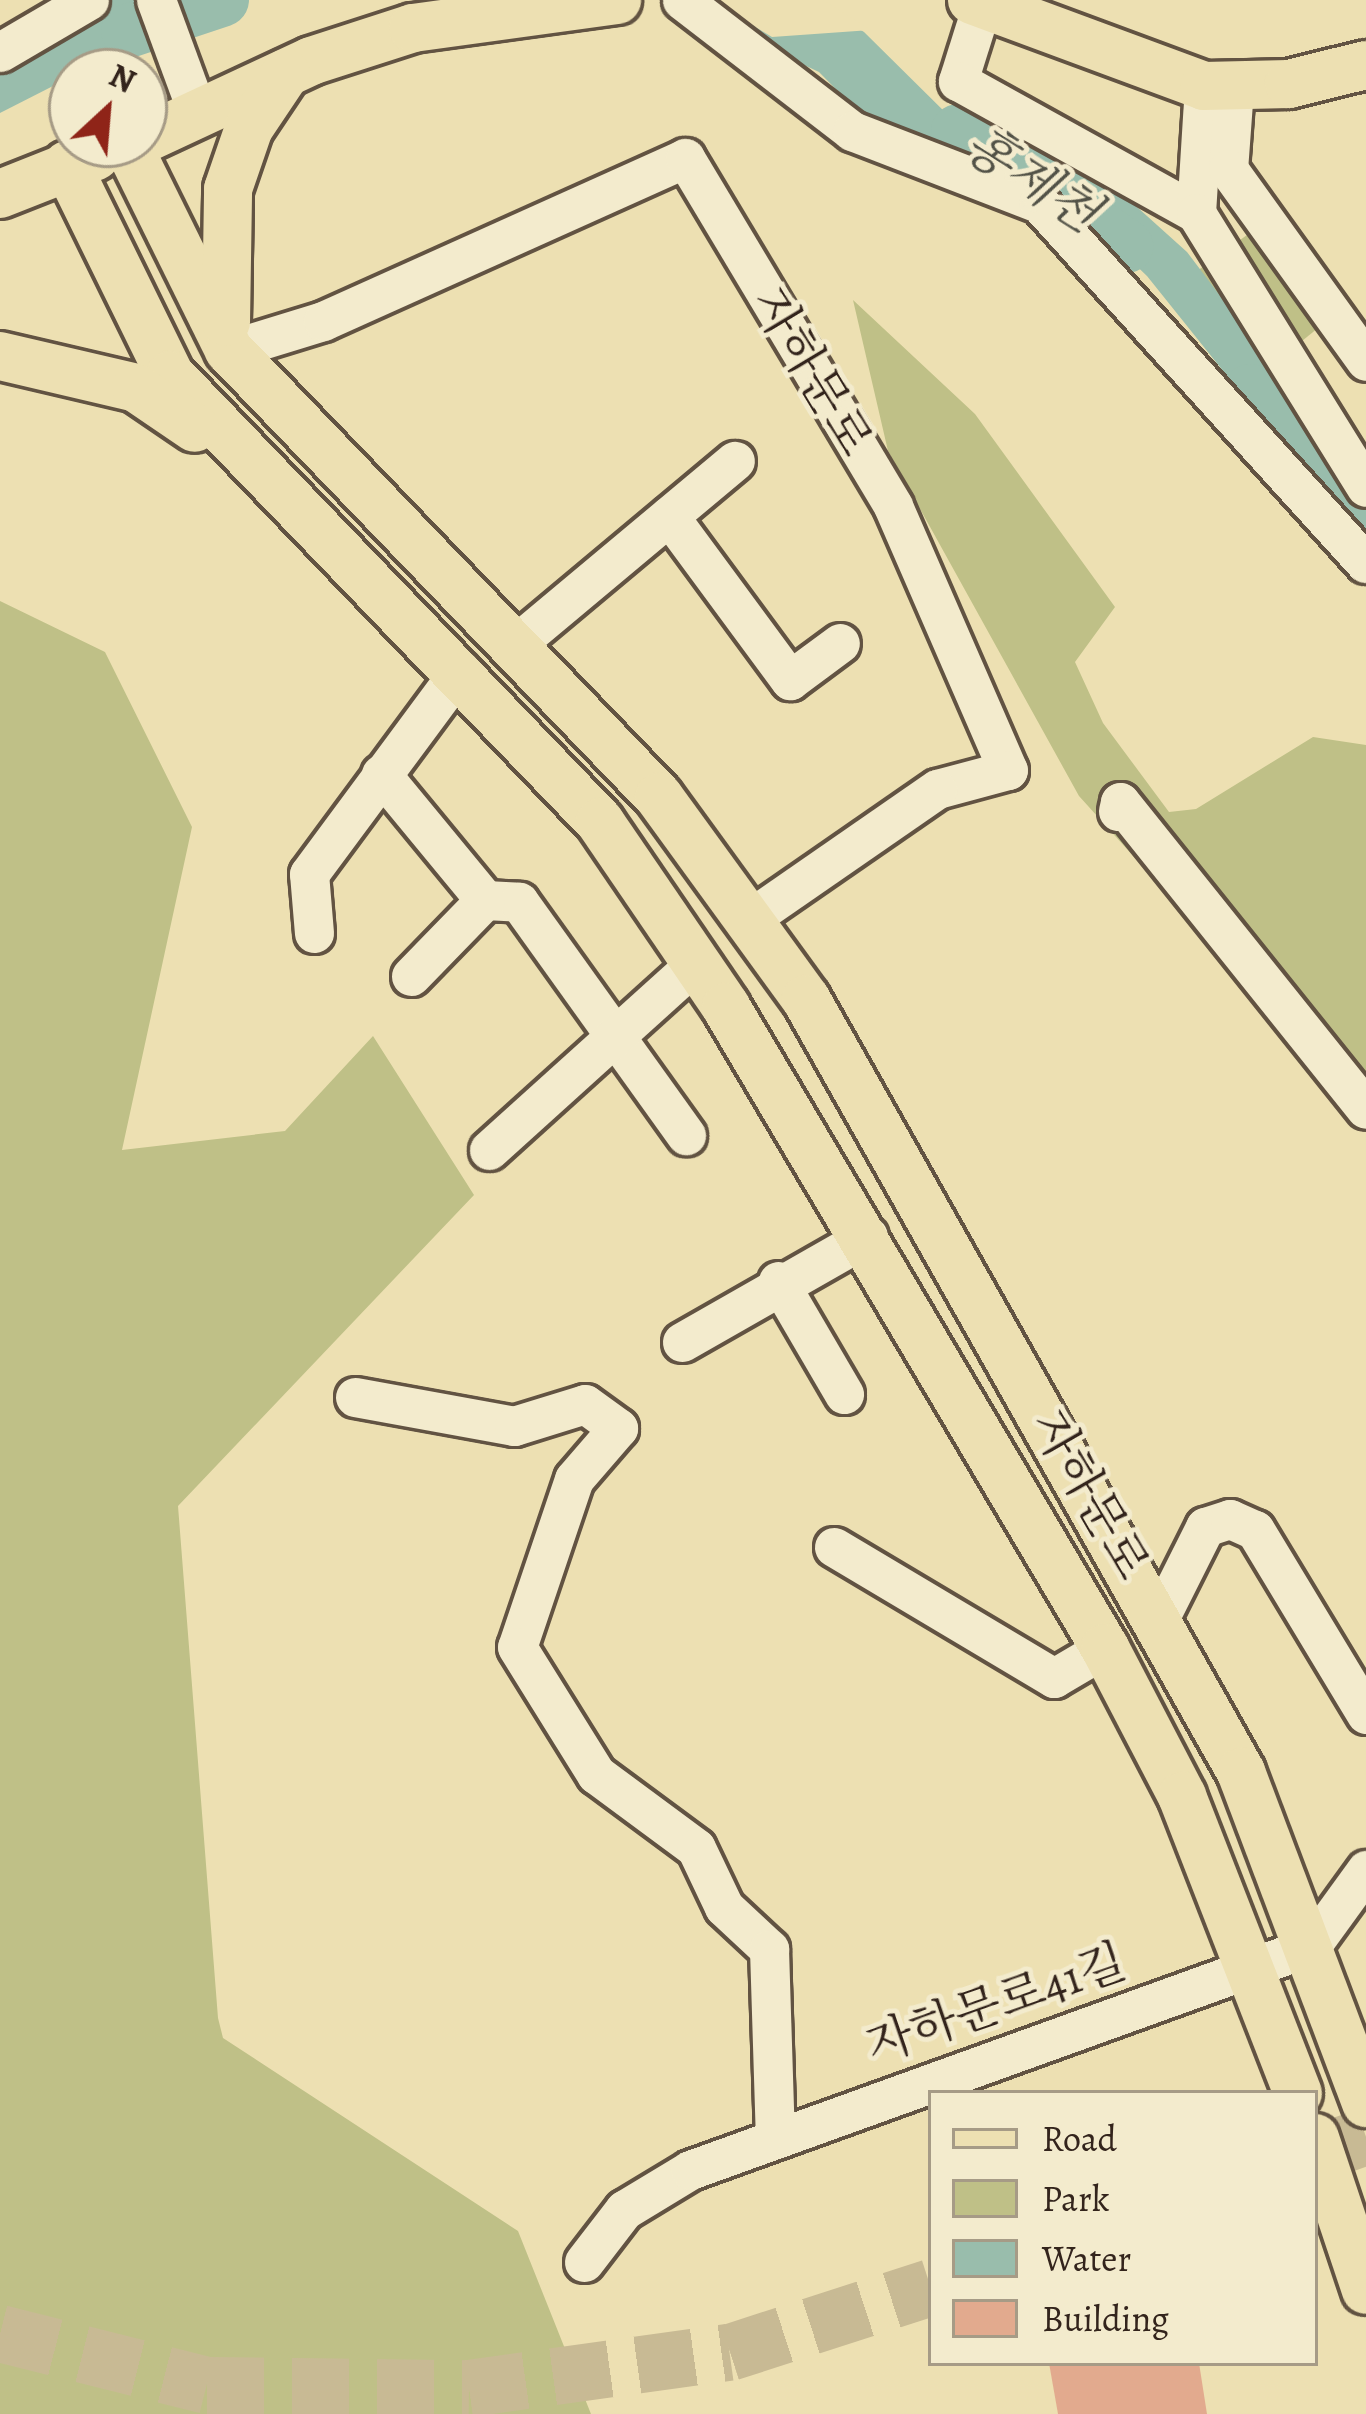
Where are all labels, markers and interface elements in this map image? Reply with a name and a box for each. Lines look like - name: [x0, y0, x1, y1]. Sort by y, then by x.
- north arrow: [48, 48, 168, 168]
- text: N: [102, 52, 143, 103]
- water label: 홍제천: [953, 113, 1111, 245]
- street label: 자하문로: [740, 278, 884, 466]
- street label: 자하문로: [1019, 1400, 1161, 1590]
- street label: 자하문로41길: [859, 1933, 1133, 2075]
- legend: [928, 2090, 1318, 2366]
- text: Road: [1042, 2114, 1117, 2163]
- text: Park: [1042, 2174, 1110, 2223]
- text: Water: [1042, 2234, 1131, 2283]
- text: Building: [1042, 2294, 1169, 2343]

